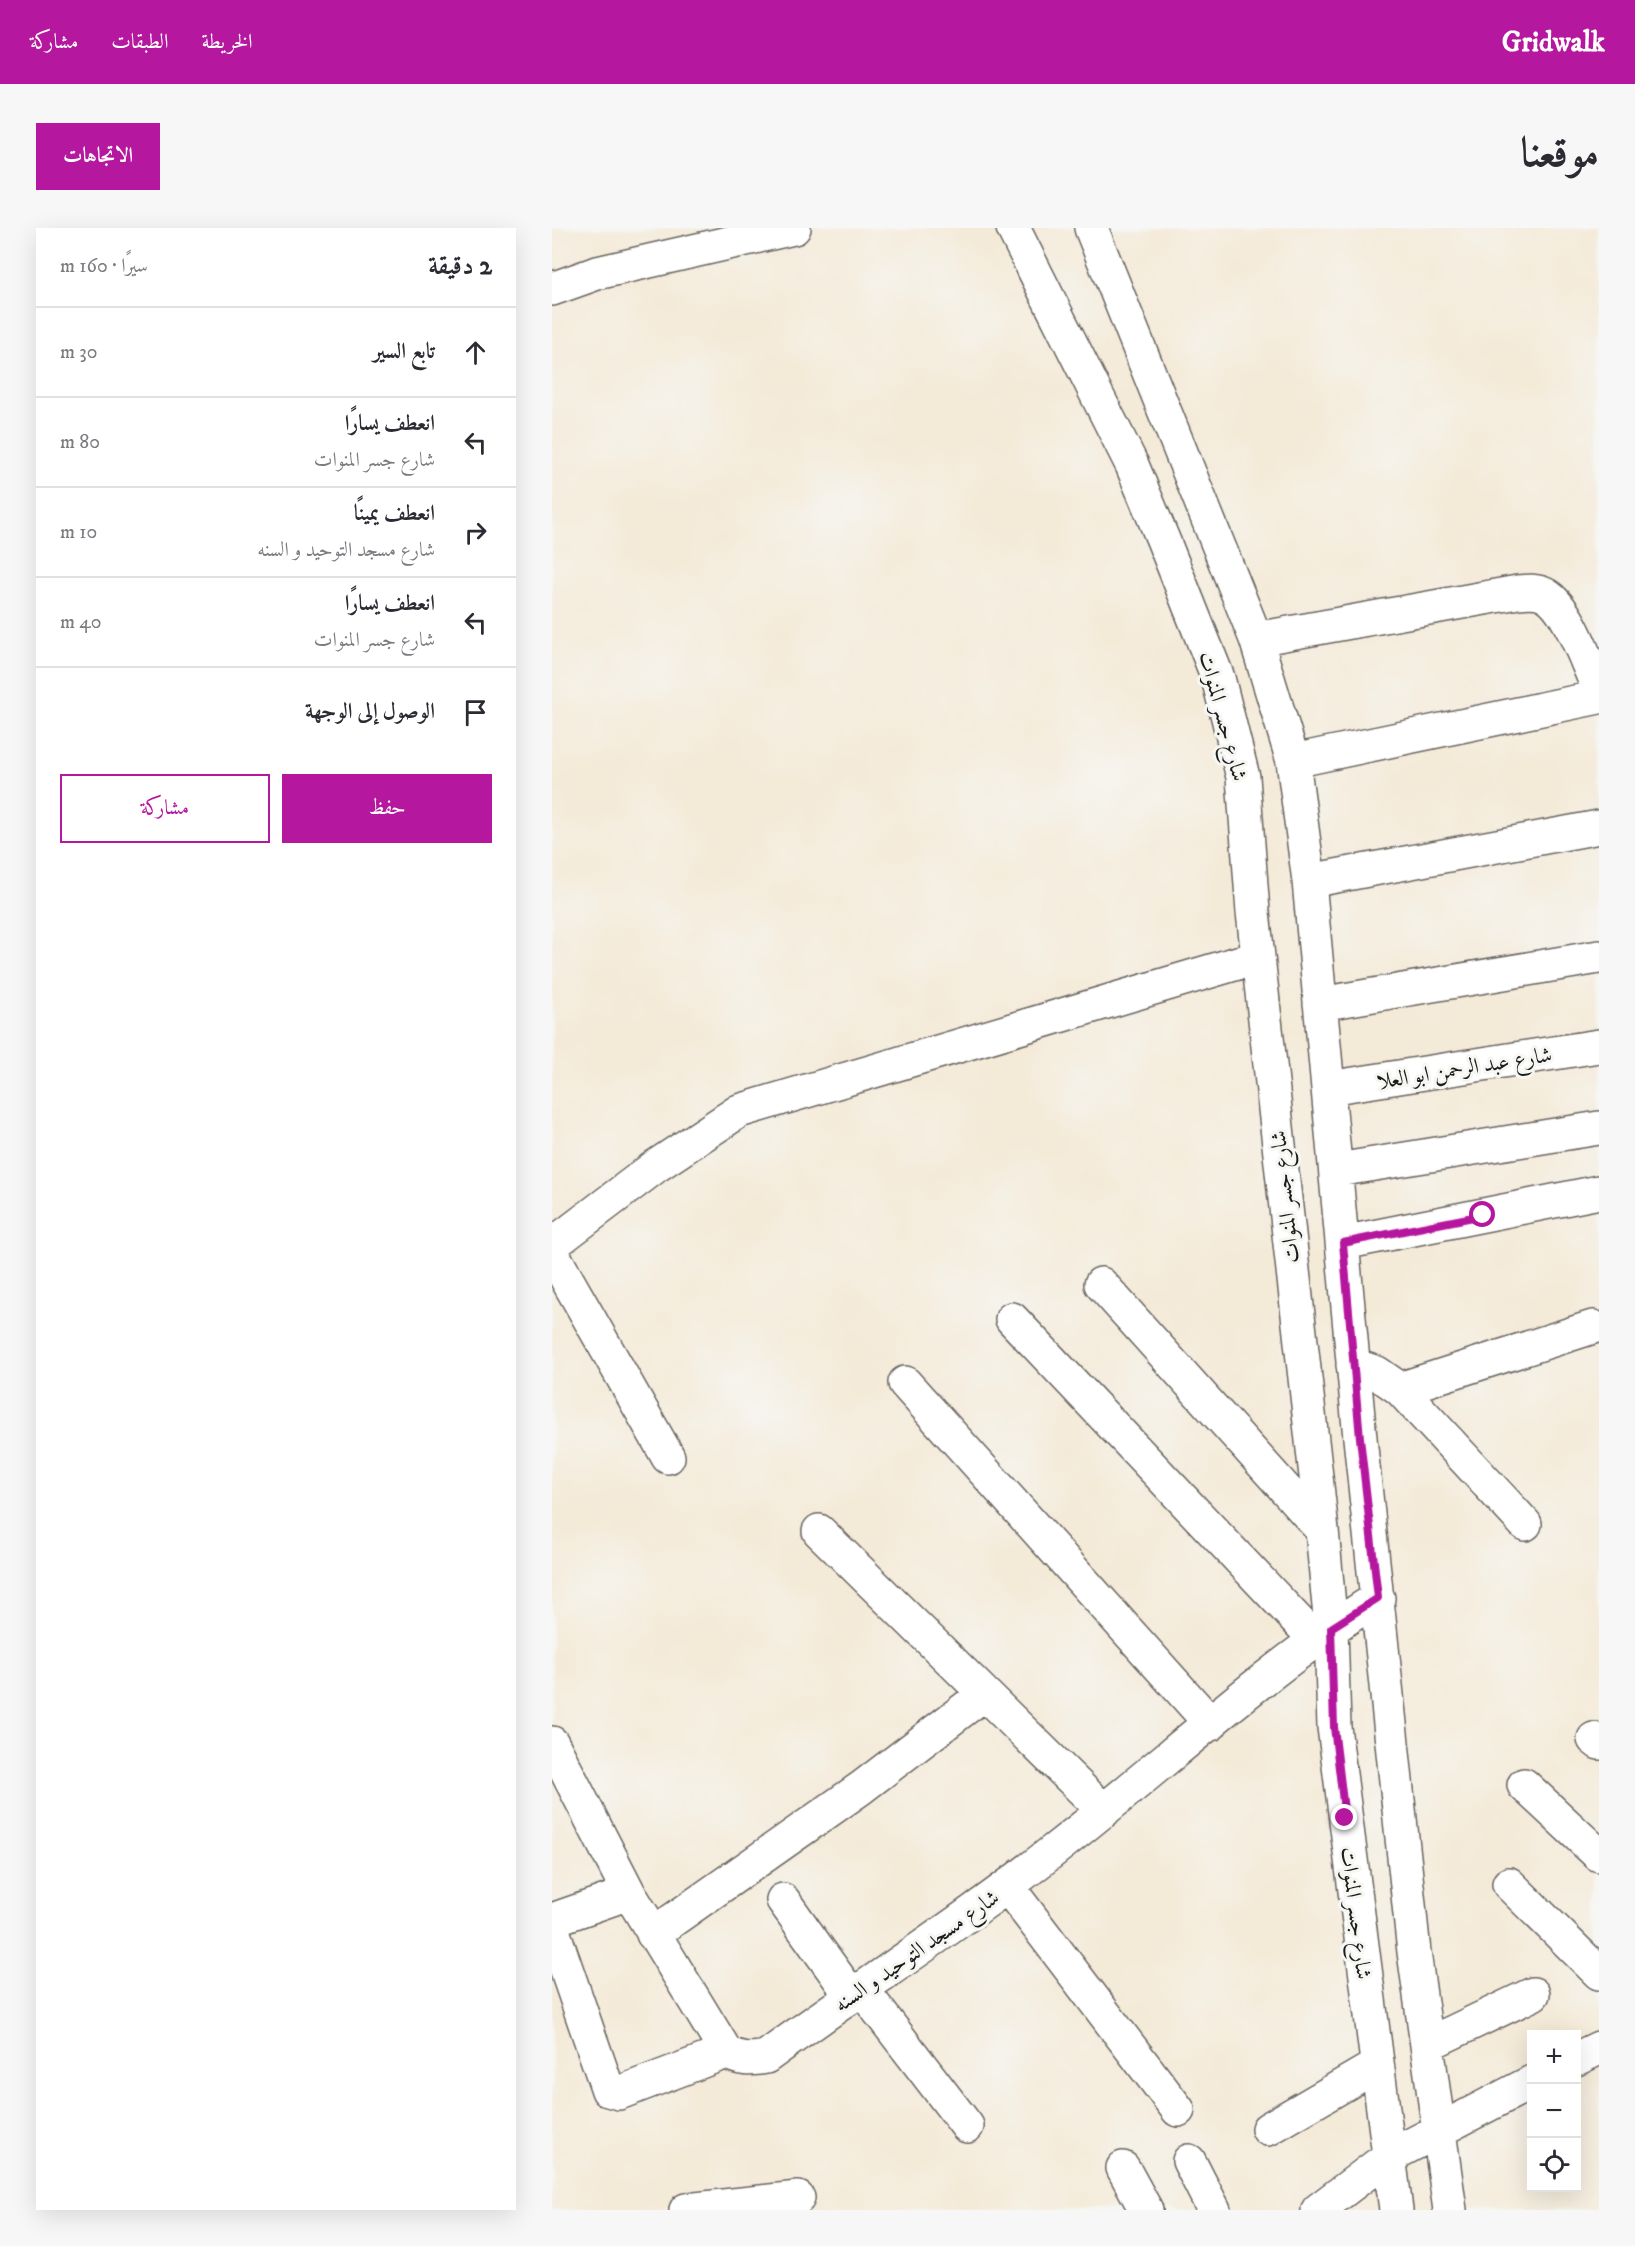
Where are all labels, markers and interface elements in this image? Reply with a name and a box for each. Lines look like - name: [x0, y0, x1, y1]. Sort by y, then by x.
- text: Gridwalk: [1502, 25, 1605, 60]
- text: مشاركة: [30, 29, 78, 55]
- text: الطبقات: [111, 29, 168, 55]
- text: الخريطة: [201, 29, 253, 55]
- button: الاتجاهات: [36, 123, 160, 190]
- text: موقعنا: [1521, 128, 1599, 180]
- text: 2 دقيقة: [428, 250, 492, 283]
- text: سيرًا · 160 m: [60, 254, 148, 279]
- icon: ahead: [459, 336, 492, 369]
- text: تابع السير: [373, 338, 435, 365]
- text: 30 m: [60, 340, 98, 365]
- text: انعطف يسارًا: [345, 410, 435, 437]
- icon: left: [459, 426, 492, 459]
- text: 80 m: [60, 430, 100, 455]
- text: شارع جسر المنوات: [314, 448, 435, 473]
- text: انعطف يمينًا: [354, 500, 435, 527]
- icon: right: [459, 516, 492, 549]
- text: 10 m: [60, 520, 97, 545]
- text: شارع مسجد التوحيد و السنه: [257, 538, 435, 563]
- text: انعطف يسارًا: [345, 590, 435, 617]
- icon: left: [459, 606, 492, 639]
- text: 40 m: [60, 610, 102, 635]
- text: شارع جسر المنوات: [314, 628, 435, 653]
- street label: شارع جسر المنوات: [1188, 649, 1253, 785]
- icon: arrive: [459, 696, 492, 729]
- text: الوصول إلى الوجهة: [305, 698, 435, 725]
- button: مشاركة: [60, 774, 270, 843]
- button: حفظ: [282, 774, 492, 843]
- street label: شارع عبد الرحمن ابو العلا: [1375, 1041, 1555, 1100]
- street label: شارع جسر المنوات: [1265, 1129, 1310, 1265]
- route start: [1469, 1201, 1495, 1227]
- route end: [1331, 1804, 1357, 1830]
- street label: شارع جسر المنوات: [1330, 1845, 1377, 1981]
- street label: شارع مسجد التوحيد و السنه: [829, 1884, 1007, 2022]
- map controls: [1527, 2030, 1581, 2192]
- button: +: [1527, 2030, 1581, 2084]
- button: −: [1527, 2084, 1581, 2138]
- button: locate: [1527, 2138, 1581, 2192]

